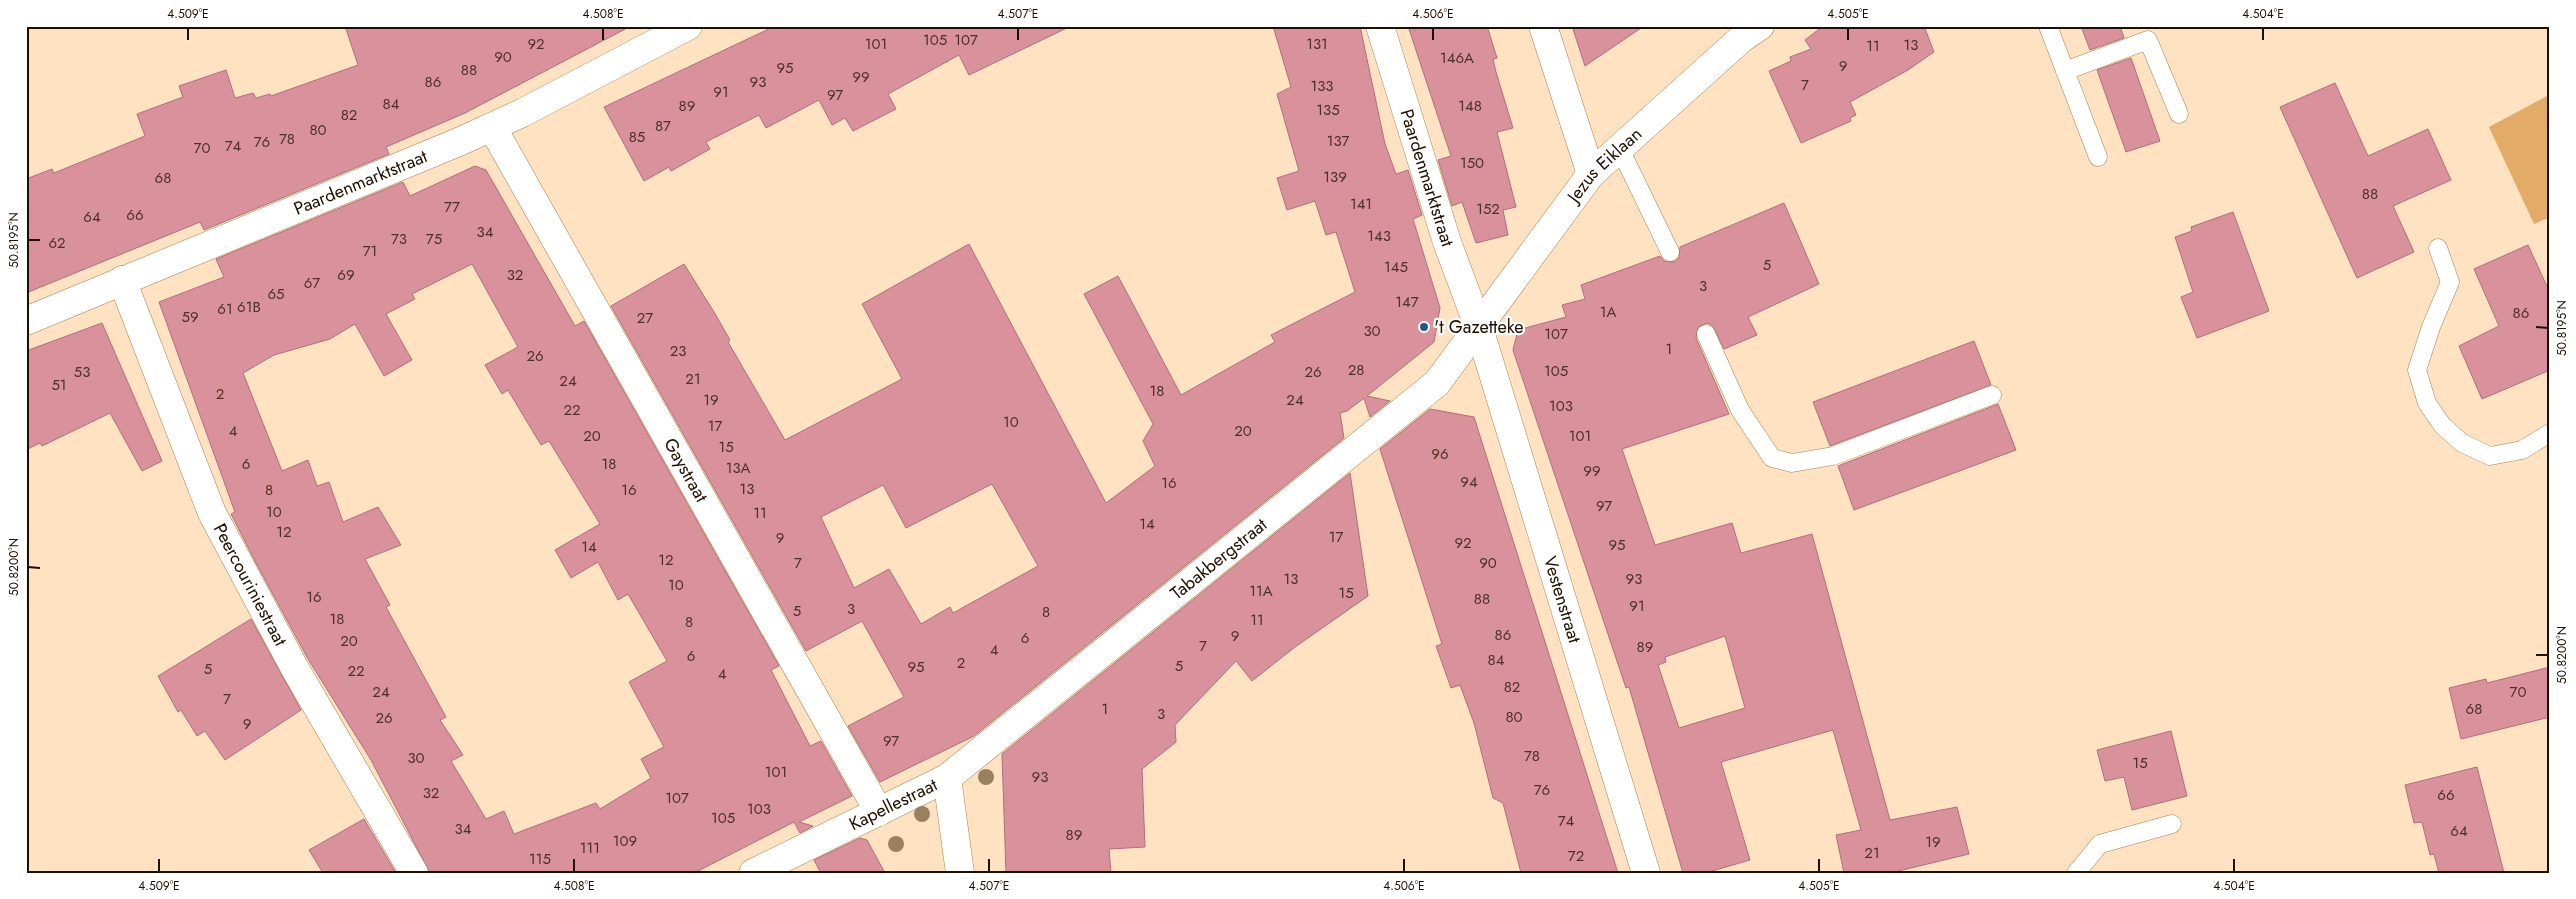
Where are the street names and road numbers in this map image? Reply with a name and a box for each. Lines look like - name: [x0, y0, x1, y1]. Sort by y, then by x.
- street label: Paardenmarktstraat: [1394, 106, 1461, 251]
- street label: Jezus Eiklaan: [1560, 121, 1648, 209]
- street label: Paardenmarktstraat: [290, 143, 432, 222]
- street label: Gaystraat: [657, 433, 715, 507]
- street label: Tabakbergstraat: [1165, 512, 1273, 606]
- street label: Peercouriniestraat: [207, 519, 294, 651]
- street label: Vestenstraat: [1537, 553, 1588, 647]
- street label: Kapellestraat: [845, 771, 942, 837]

